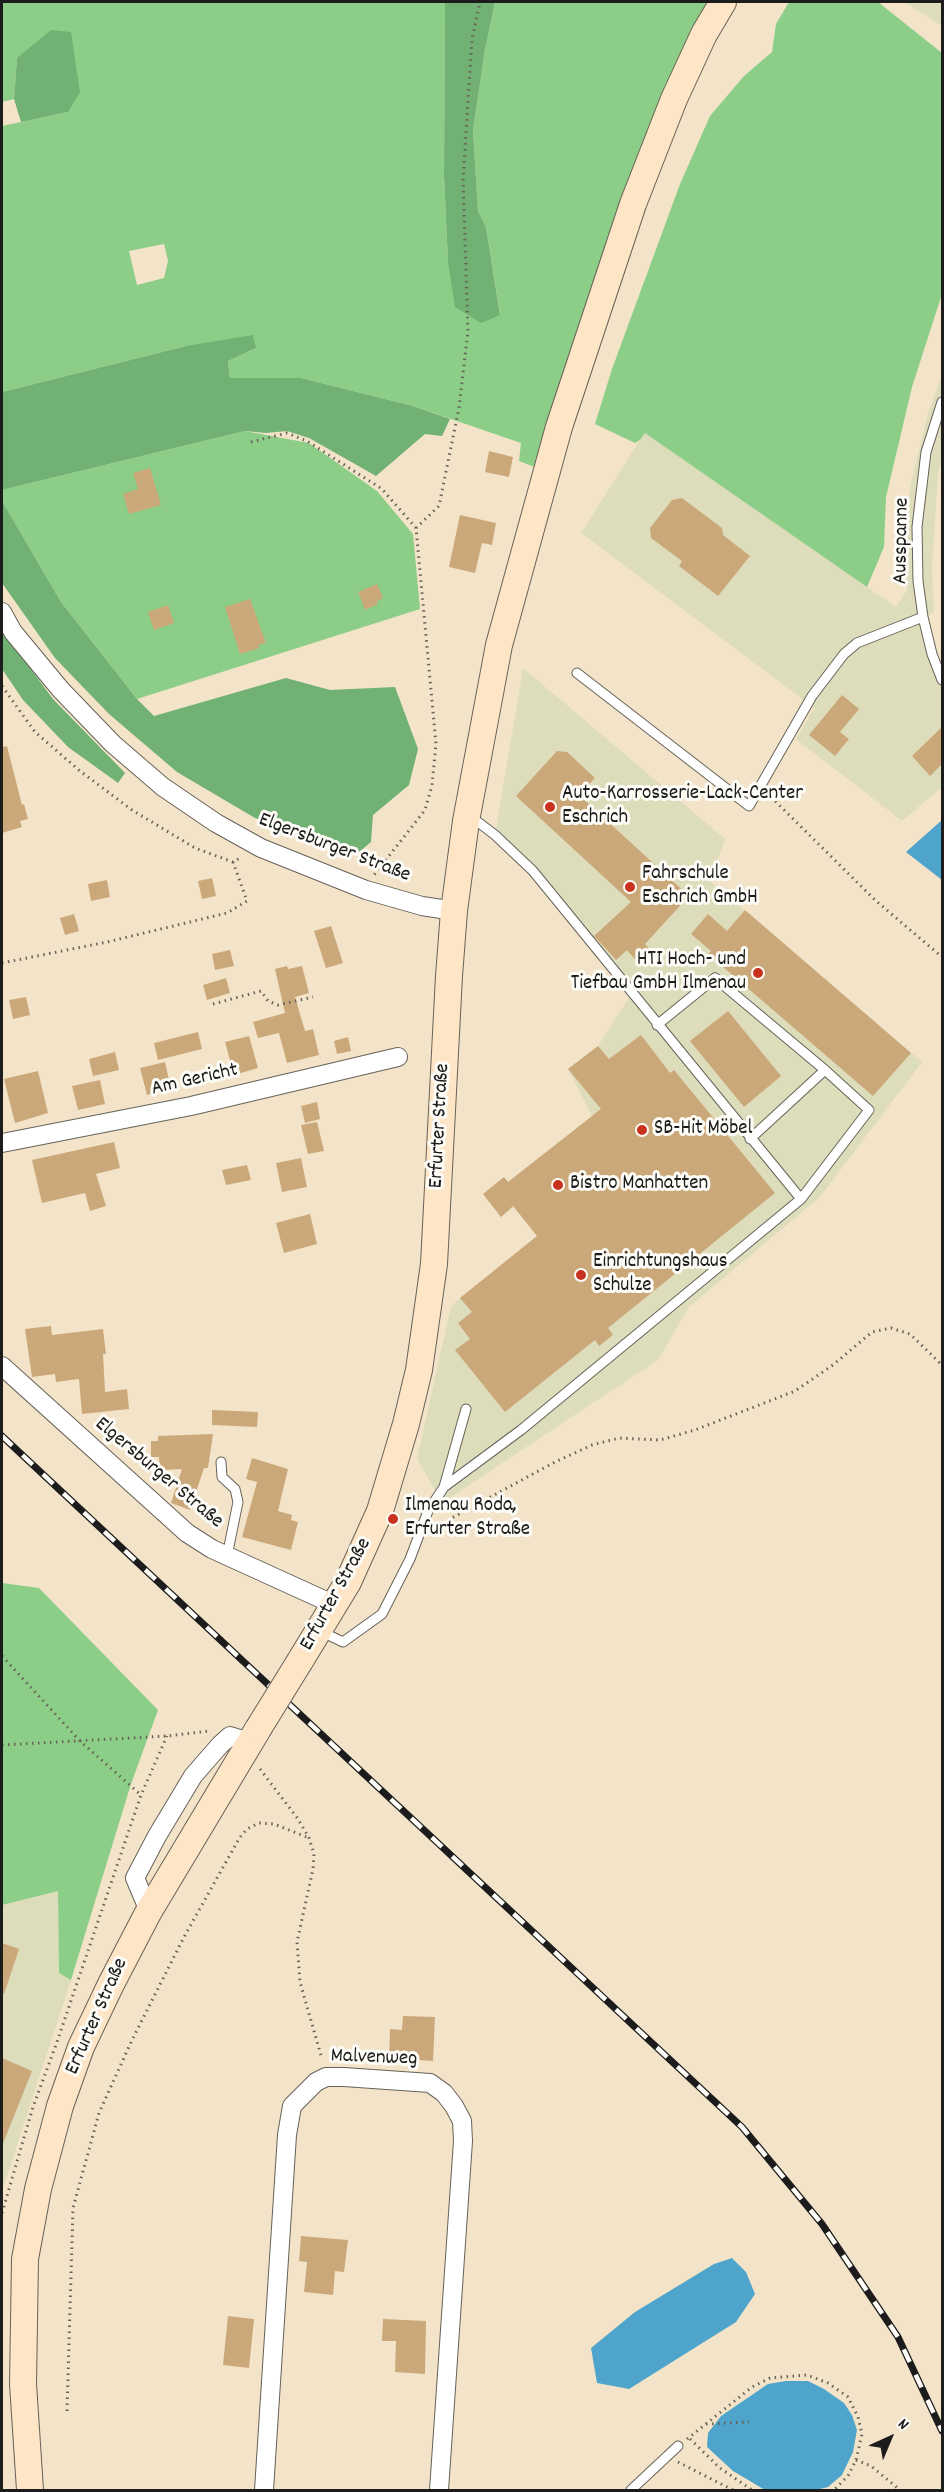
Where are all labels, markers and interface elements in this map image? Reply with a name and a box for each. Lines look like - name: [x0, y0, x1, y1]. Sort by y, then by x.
- street label: Ausspanne: [890, 498, 916, 584]
- place label: Auto-Karrosserie-Lack-Center Eschrich: [562, 782, 803, 832]
- marker: Auto-Karrosserie-Lack-Center Eschrich: [543, 800, 557, 814]
- street label: Elgersburger Straße: [255, 808, 413, 890]
- place label: Fahrschule Eschrich GmbH: [642, 862, 758, 912]
- marker: Fahrschule Eschrich GmbH: [623, 880, 637, 894]
- place label: HTI Hoch- und Tiefbau GmbH Ilmenau: [571, 948, 746, 998]
- marker: HTI Hoch- und Tiefbau GmbH Ilmenau: [751, 966, 765, 980]
- street label: Am Gericht: [149, 1059, 241, 1103]
- street label: Erfurter Straße: [425, 1063, 457, 1189]
- place label: SB-Hit Möbel: [654, 1117, 753, 1143]
- marker: SB-Hit Möbel: [635, 1123, 649, 1137]
- place label: Bistro Manhatten: [570, 1172, 708, 1198]
- marker: Bistro Manhatten: [551, 1178, 565, 1192]
- place label: Einrichtungshaus Schulze: [593, 1250, 728, 1300]
- marker: Einrichtungshaus Schulze: [574, 1268, 588, 1282]
- street label: Elgersburger Straße: [88, 1413, 228, 1535]
- place label: Ilmenau Roda, Erfurter Straße: [405, 1494, 530, 1544]
- marker: Ilmenau Roda, Erfurter Straße: [386, 1512, 400, 1526]
- street label: Erfurter Straße: [296, 1534, 378, 1656]
- street label: Erfurter Straße: [61, 1955, 135, 2079]
- street label: Malvenweg: [330, 2045, 418, 2073]
- north arrow: [860, 2408, 920, 2468]
- text: N: [892, 2414, 914, 2436]

